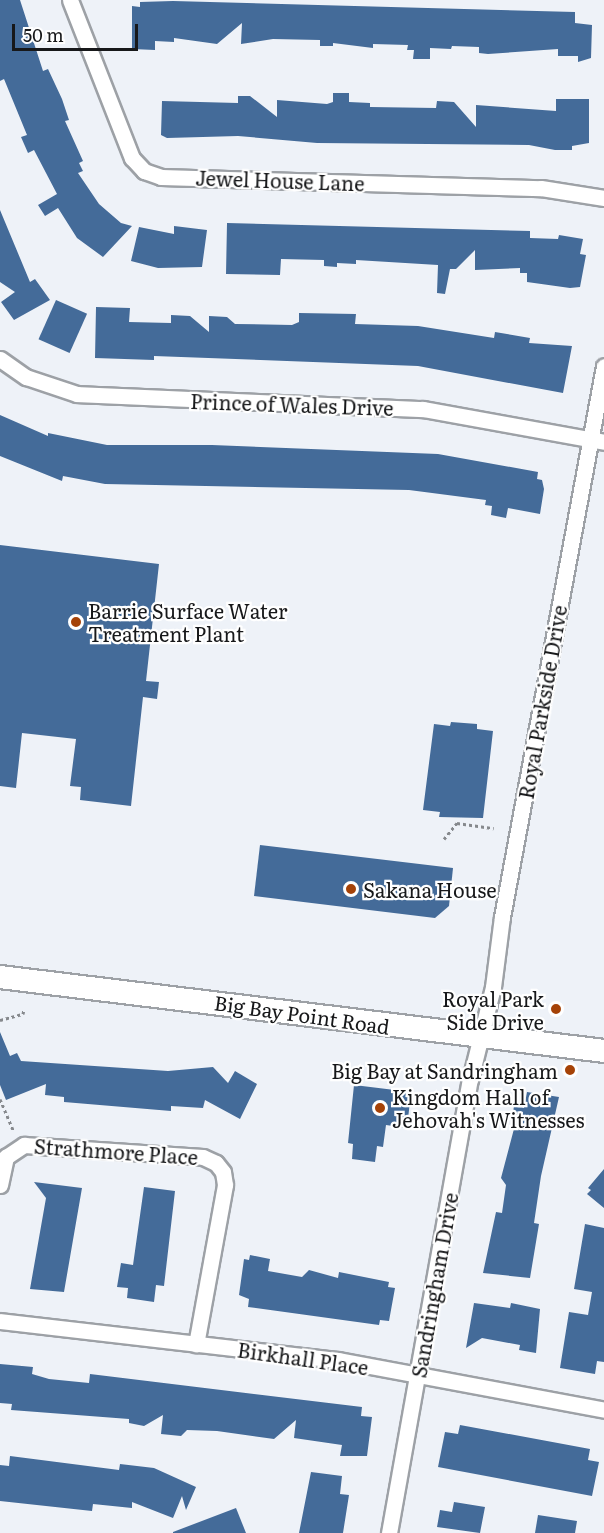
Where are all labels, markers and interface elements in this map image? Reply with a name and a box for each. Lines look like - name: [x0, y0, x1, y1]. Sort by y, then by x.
- scale bar: [15, 12, 141, 50]
- text: 50 m: [23, 21, 64, 48]
- street label: Jewel House Lane: [195, 165, 365, 195]
- street label: Prince of Wales Drive: [190, 388, 394, 420]
- place label: Barrie Surface Water Treatment Plant: [88, 598, 287, 645]
- street label: Royal Parkside Drive: [513, 603, 571, 801]
- marker: Barrie Surface Water Treatment Plant: [69, 615, 83, 629]
- place label: Sakana House: [363, 877, 497, 901]
- marker: Sakana House: [344, 882, 358, 896]
- place label: Royal Park Side Drive: [442, 986, 544, 1033]
- street label: Big Bay Point Road: [213, 990, 391, 1038]
- marker: Royal Park Side Drive: [549, 1002, 563, 1016]
- place label: Big Bay at Sandringham: [331, 1058, 558, 1082]
- marker: Big Bay at Sandringham: [563, 1063, 577, 1077]
- place label: Kingdom Hall of Jehovah's Witnesses: [392, 1084, 584, 1131]
- marker: Kingdom Hall of Jehovah's Witnesses: [373, 1101, 387, 1115]
- street label: Strathmore Place: [33, 1133, 199, 1169]
- street label: Sandringham Drive: [406, 1191, 462, 1379]
- street label: Birkhall Place: [236, 1337, 370, 1379]

